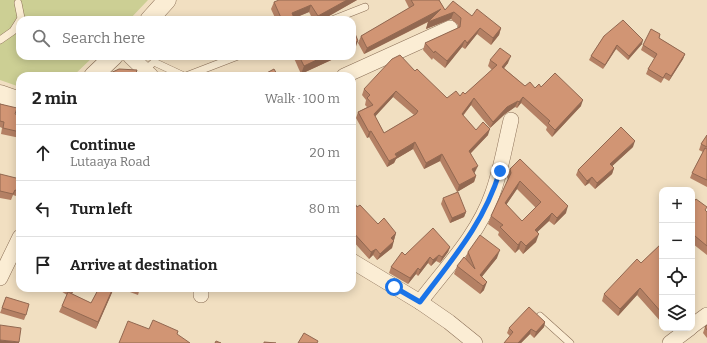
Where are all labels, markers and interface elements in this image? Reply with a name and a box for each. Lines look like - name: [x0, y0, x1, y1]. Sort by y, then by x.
- search box: [16, 16, 356, 60]
- icon: search: [30, 27, 52, 49]
- text: Search here: [62, 29, 145, 47]
- text: 2 min: [32, 88, 77, 109]
- text: Walk · 100 m: [265, 91, 340, 106]
- text: Continue: [70, 136, 136, 154]
- icon: ahead: [32, 142, 54, 164]
- text: 20 m: [310, 145, 340, 160]
- text: Lutaaya Road: [70, 154, 150, 169]
- route end: [491, 162, 509, 180]
- map controls: [659, 187, 695, 331]
- button: +: [659, 187, 695, 223]
- icon: left: [32, 198, 54, 220]
- text: Turn left: [70, 200, 132, 218]
- text: 80 m: [309, 201, 340, 216]
- button: −: [659, 223, 695, 259]
- icon: arrive: [32, 254, 54, 276]
- text: Arrive at destination: [70, 256, 217, 274]
- button: locate: [659, 259, 695, 295]
- route start: [385, 278, 403, 296]
- button: layers: [659, 295, 695, 331]

